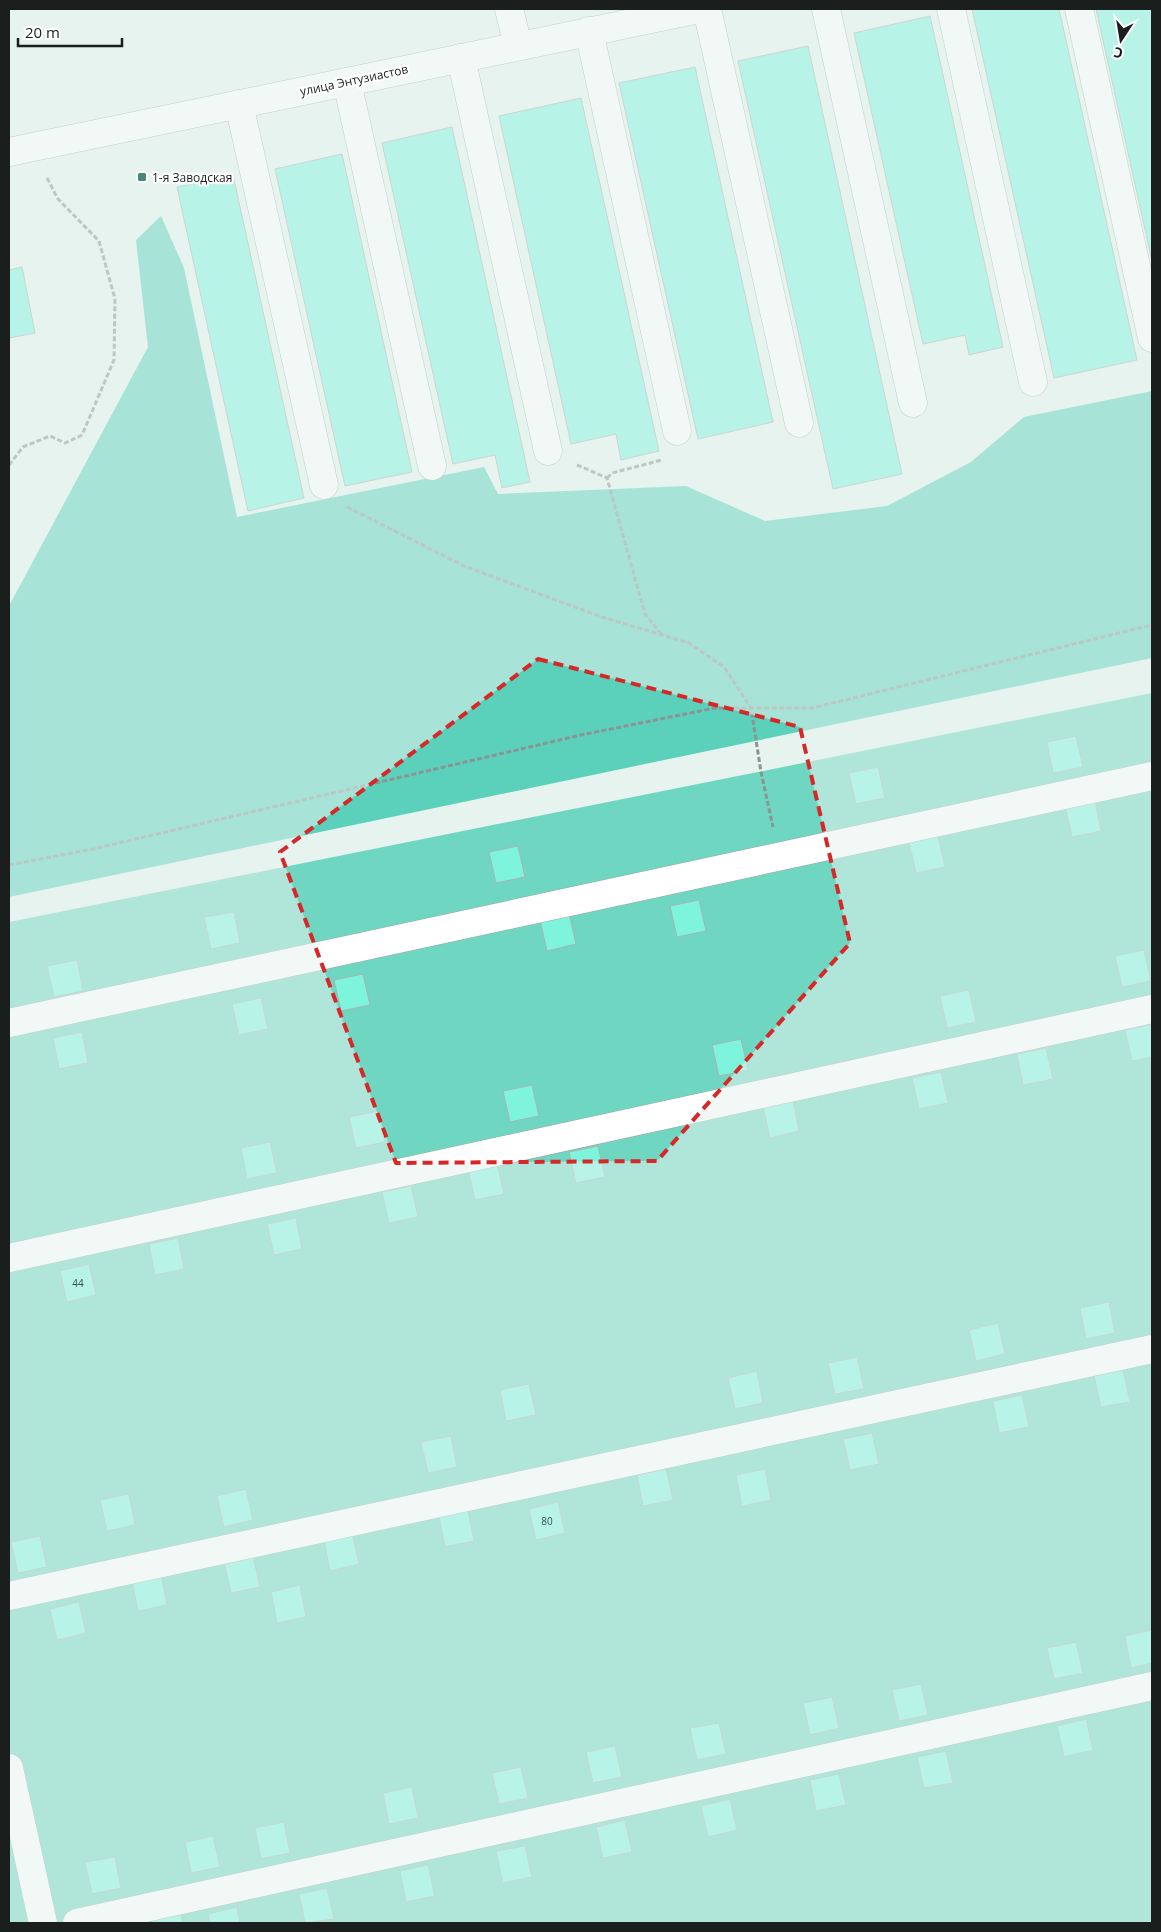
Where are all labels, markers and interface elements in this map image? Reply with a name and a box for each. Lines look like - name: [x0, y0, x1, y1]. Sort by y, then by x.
- scale bar: [18, 15, 121, 47]
- north arrow: [1096, 15, 1146, 65]
- text: 20 m: [25, 22, 60, 42]
- text: С: [1112, 43, 1125, 63]
- street label: улица Энтузиастов: [298, 60, 410, 100]
- place label: 1-я Заводская: [152, 169, 232, 186]
- marker: 1-я Заводская: [136, 171, 148, 183]
- house number: 44: [72, 1276, 84, 1290]
- house number: 80: [541, 1514, 553, 1528]

